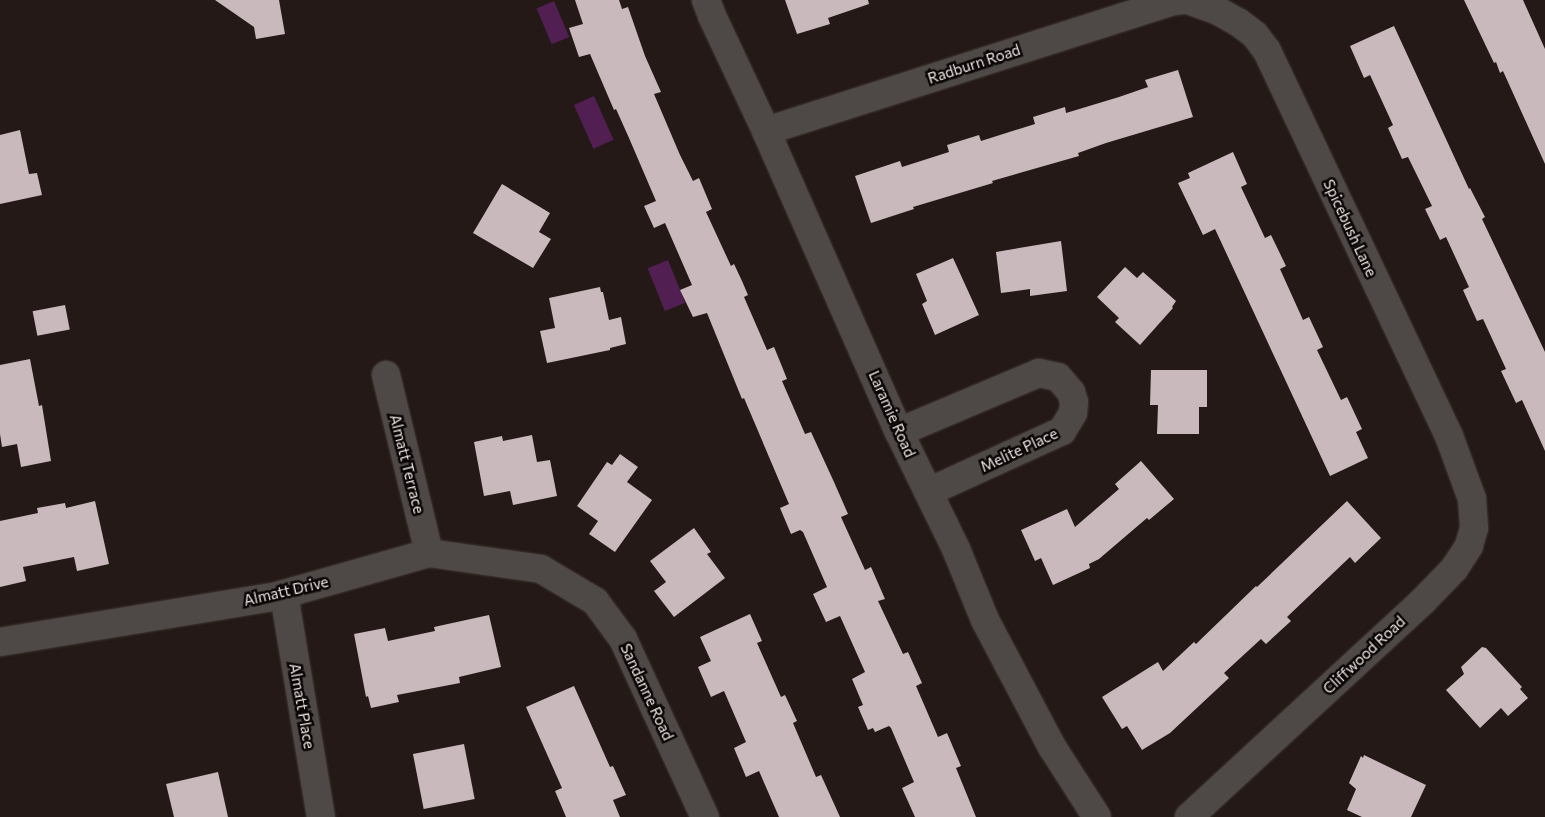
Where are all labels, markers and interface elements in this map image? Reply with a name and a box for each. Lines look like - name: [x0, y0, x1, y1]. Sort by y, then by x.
- street label: Radburn Road: [925, 41, 1023, 87]
- street label: Spicebush Lane: [1320, 176, 1380, 280]
- street label: Laramie Road: [865, 368, 919, 460]
- street label: Almatt Terrace: [386, 413, 428, 515]
- street label: Melite Place: [978, 424, 1060, 476]
- street label: Almatt Drive: [242, 573, 330, 609]
- street label: Cliffwood Road: [1319, 612, 1409, 698]
- street label: Sandanne Road: [617, 641, 677, 743]
- street label: Almatt Place: [286, 662, 318, 750]

